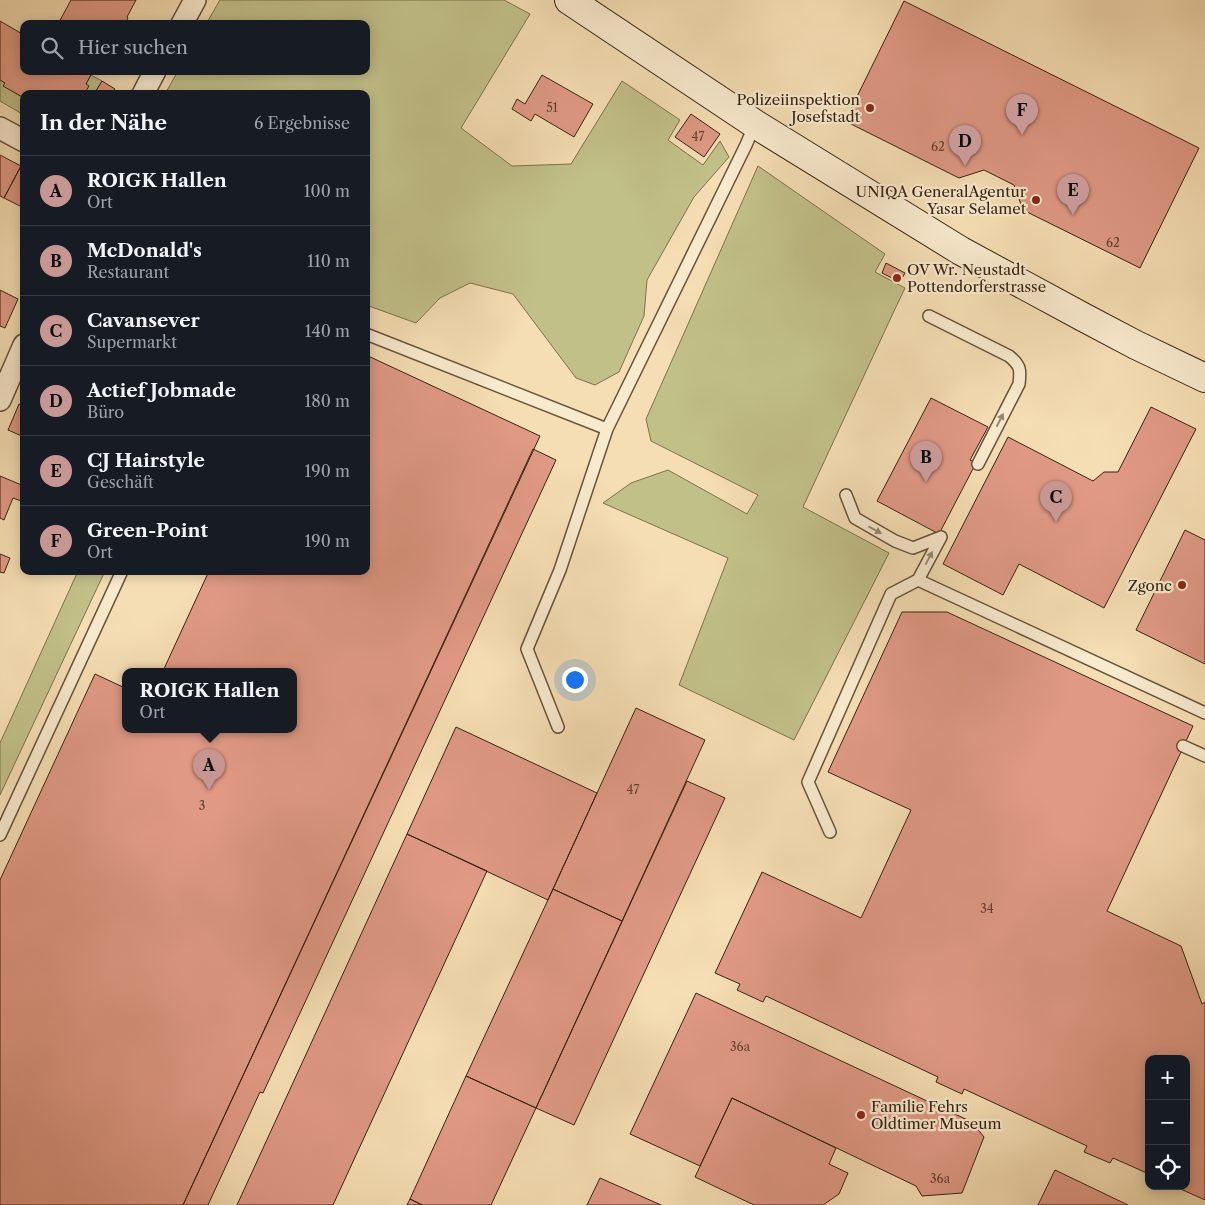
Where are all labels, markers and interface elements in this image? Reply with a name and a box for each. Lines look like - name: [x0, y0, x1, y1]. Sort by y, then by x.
- search box: [20, 20, 370, 75]
- icon: search: [38, 34, 66, 62]
- text: Hier suchen: [78, 36, 188, 59]
- place label: Polizeiinspektion Josefstadt: [736, 90, 861, 126]
- pin: F: [1006, 94, 1038, 135]
- house number: 51: [546, 100, 558, 115]
- marker: Polizeiinspektion Josefstadt: [864, 102, 876, 114]
- text: In der Nähe: [40, 110, 167, 135]
- text: 6 Ergebnisse: [254, 113, 350, 133]
- pin: D: [949, 125, 981, 166]
- house number: 47: [692, 129, 705, 144]
- house number: 62: [931, 139, 945, 154]
- text: ROIGK Hallen: [87, 169, 227, 192]
- pin: E: [1057, 174, 1089, 215]
- text: A: [50, 181, 62, 201]
- text: 100 m: [304, 181, 350, 201]
- place label: UNIQA GeneralAgentur Yasar Selamet: [856, 182, 1027, 218]
- text: Ort: [87, 192, 113, 212]
- marker: UNIQA GeneralAgentur Yasar Selamet: [1030, 194, 1042, 206]
- house number: 62: [1106, 235, 1120, 250]
- text: McDonald's: [87, 239, 202, 262]
- text: B: [50, 251, 62, 271]
- text: 110 m: [307, 251, 350, 271]
- place label: OV Wr. Neustadt Pottendorferstrasse: [907, 260, 1046, 296]
- text: Restaurant: [87, 262, 169, 282]
- marker: OV Wr. Neustadt Pottendorferstrasse: [891, 272, 903, 284]
- text: Cavansever: [87, 309, 200, 332]
- text: C: [50, 321, 62, 341]
- text: 140 m: [305, 321, 350, 341]
- text: Supermarkt: [87, 332, 177, 352]
- text: Actief Jobmade: [87, 379, 236, 402]
- text: D: [49, 391, 63, 411]
- text: 180 m: [304, 391, 350, 411]
- text: Büro: [87, 402, 124, 422]
- one-way arrow: [996, 413, 1004, 427]
- pin: B: [910, 441, 942, 482]
- text: CJ Hairstyle: [87, 449, 205, 472]
- text: E: [50, 461, 62, 481]
- text: 190 m: [305, 461, 350, 481]
- text: Geschäft: [87, 472, 154, 492]
- pin: C: [1040, 481, 1072, 522]
- text: Green-Point: [87, 519, 208, 542]
- one-way arrow: [868, 526, 883, 534]
- text: F: [51, 531, 61, 551]
- text: 190 m: [305, 531, 350, 551]
- text: Ort: [87, 542, 113, 562]
- one-way arrow: [925, 552, 934, 565]
- place label: Zgonc: [1128, 576, 1172, 595]
- marker: Zgonc: [1176, 579, 1188, 591]
- your location: [562, 667, 588, 693]
- popup: [122, 668, 297, 733]
- text: ROIGK Hallen: [140, 679, 279, 702]
- text: Ort: [140, 702, 165, 722]
- pin: A: [193, 749, 225, 790]
- house number: 47: [627, 782, 640, 797]
- house number: 3: [199, 798, 205, 813]
- house number: 34: [980, 901, 994, 916]
- house number: 36a: [730, 1039, 751, 1054]
- map controls: [1145, 1055, 1190, 1190]
- button: +: [1145, 1055, 1190, 1100]
- place label: Familie Fehrs Oldtimer Museum: [871, 1097, 1002, 1133]
- button: −: [1145, 1100, 1190, 1145]
- marker: Familie Fehrs Oldtimer Museum: [855, 1109, 867, 1121]
- button: locate: [1145, 1145, 1190, 1190]
- house number: 36a: [930, 1171, 951, 1186]

